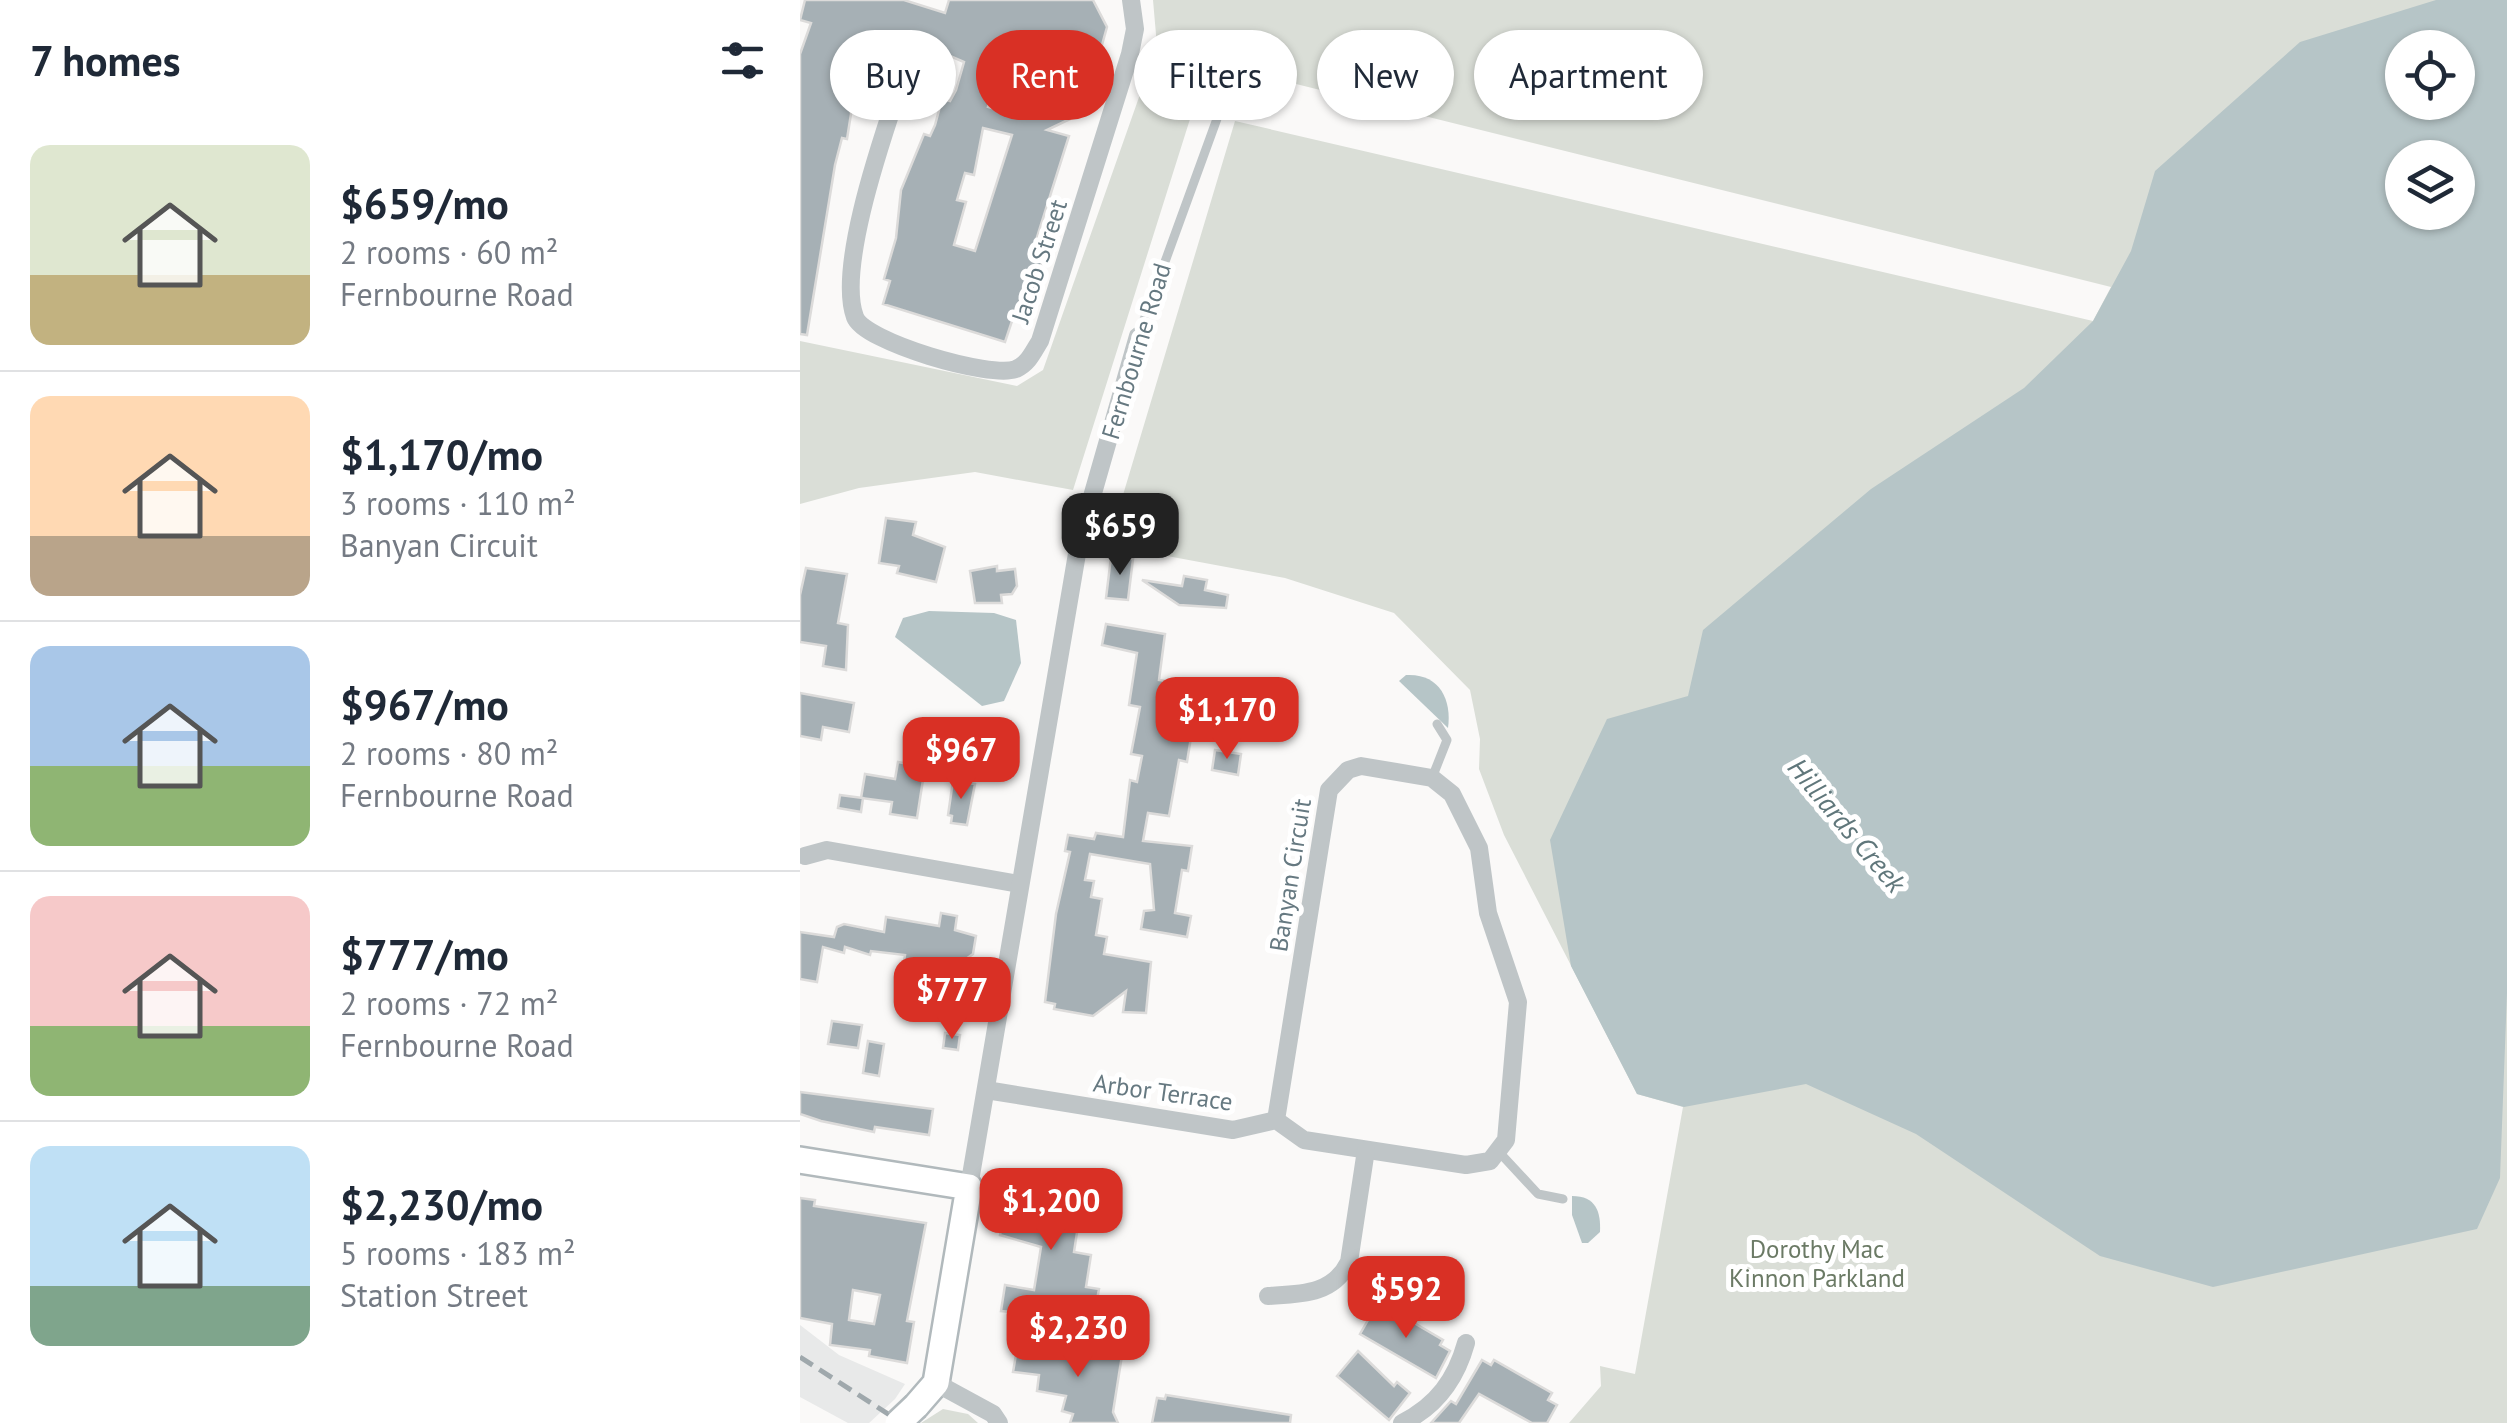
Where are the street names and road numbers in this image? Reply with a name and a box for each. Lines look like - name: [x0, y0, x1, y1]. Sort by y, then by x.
- street label: Jacob Street: [1004, 195, 1074, 328]
- street label: Fernbourne Road: [1094, 259, 1178, 443]
- street label: Banyan Circuit: [1262, 796, 1318, 954]
- street label: Arbor Terrace: [1091, 1066, 1235, 1118]

